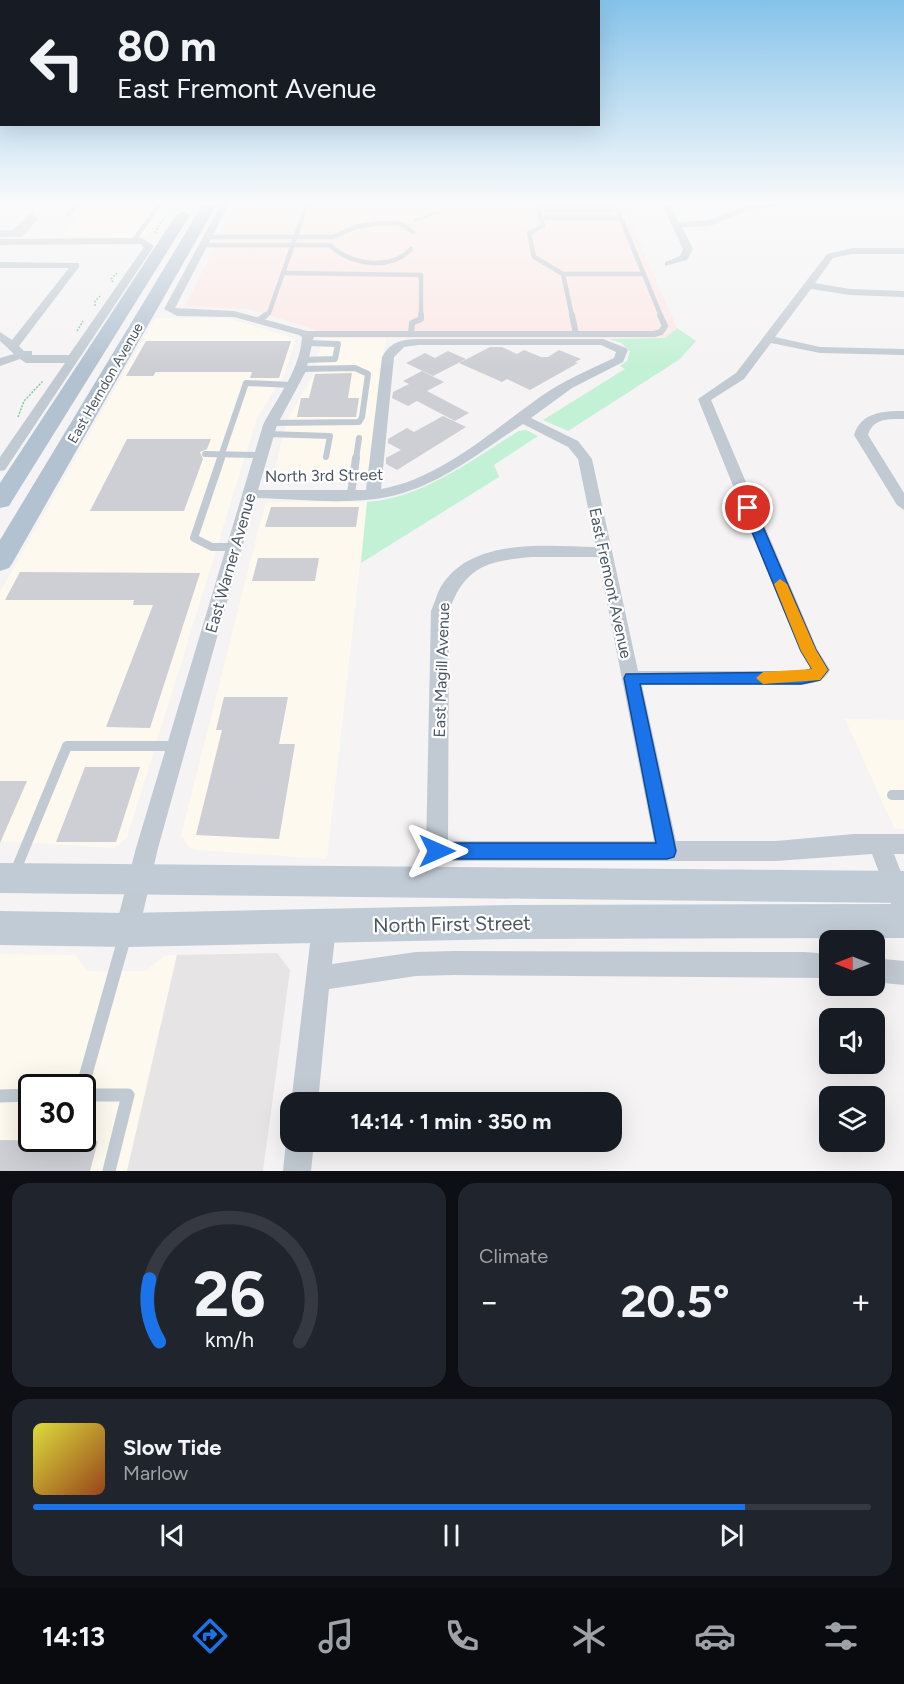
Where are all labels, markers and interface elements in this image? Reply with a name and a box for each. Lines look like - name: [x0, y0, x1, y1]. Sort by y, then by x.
- text: 80 m: [117, 21, 217, 72]
- icon: left: [18, 24, 96, 102]
- text: East Fremont Avenue: [117, 72, 376, 105]
- street label: East Herndon Avenue: [64, 320, 147, 447]
- street label: North 3rd Street: [265, 465, 383, 486]
- pin: [722, 482, 773, 533]
- street label: East Warner Avenue: [201, 491, 260, 635]
- icon: arrive: [731, 491, 764, 524]
- street label: East Fremont Avenue: [585, 506, 636, 660]
- street label: East Magill Avenue: [430, 602, 453, 738]
- position arrow: [405, 819, 469, 883]
- street label: North First Street: [373, 911, 531, 937]
- north arrow: [819, 930, 885, 996]
- map controls: [819, 930, 885, 1152]
- button: sound: [819, 1008, 885, 1074]
- speed limit sign: 30: [18, 1074, 96, 1152]
- button: layers: [819, 1086, 885, 1152]
- text: 14:14 · 1 min · 350 m: [350, 1108, 552, 1135]
- text: Climate: [479, 1244, 548, 1268]
- text: 26: [193, 1257, 265, 1332]
- text: 20.5°: [620, 1274, 730, 1328]
- text: −: [479, 1282, 500, 1321]
- text: +: [850, 1282, 871, 1321]
- text: km/h: [205, 1327, 253, 1352]
- text: Slow Tide: [123, 1434, 222, 1461]
- text: Marlow: [123, 1461, 188, 1485]
- icon: previous: [156, 1519, 189, 1552]
- icon: pause: [435, 1519, 468, 1552]
- icon: next: [715, 1519, 748, 1552]
- icon: directions: [189, 1615, 231, 1657]
- icon: music: [315, 1615, 357, 1657]
- icon: phone: [441, 1615, 483, 1657]
- icon: climate: [568, 1615, 610, 1657]
- icon: car: [694, 1615, 736, 1657]
- icon: filters: [820, 1615, 862, 1657]
- text: 14:13: [42, 1620, 105, 1653]

